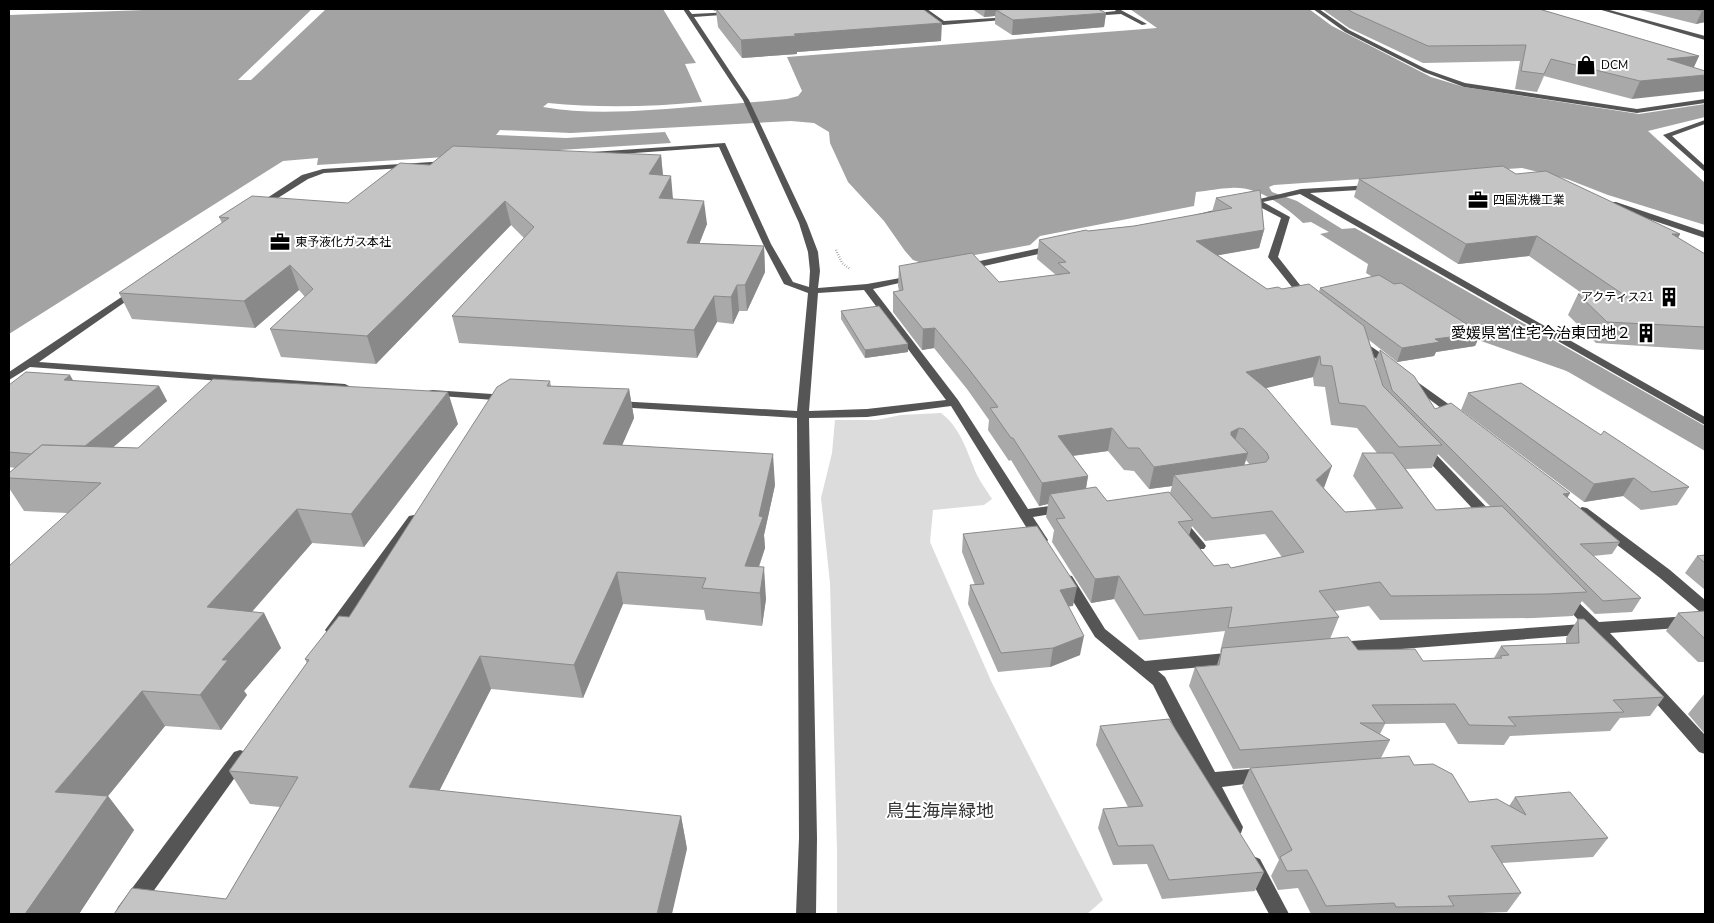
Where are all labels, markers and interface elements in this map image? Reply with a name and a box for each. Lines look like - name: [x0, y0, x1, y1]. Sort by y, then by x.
- shop icon: DCM: [1575, 54, 1597, 76]
- place label: DCM: [1601, 57, 1628, 73]
- office icon: 四国洗機工業: [1467, 189, 1489, 211]
- place label: 四国洗機工業: [1493, 192, 1565, 208]
- office icon: 東予液化ガス本社: [269, 231, 291, 253]
- place label: 東予液化ガス本社: [295, 234, 391, 250]
- building icon: アクティス21: [1658, 286, 1680, 308]
- place label: アクティス21: [1581, 289, 1654, 305]
- building icon: 愛媛県営住宅今治東団地２: [1635, 322, 1657, 344]
- place label: 愛媛県営住宅今治東団地２: [1451, 323, 1631, 343]
- park label: 鳥生海岸緑地: [886, 799, 994, 823]

